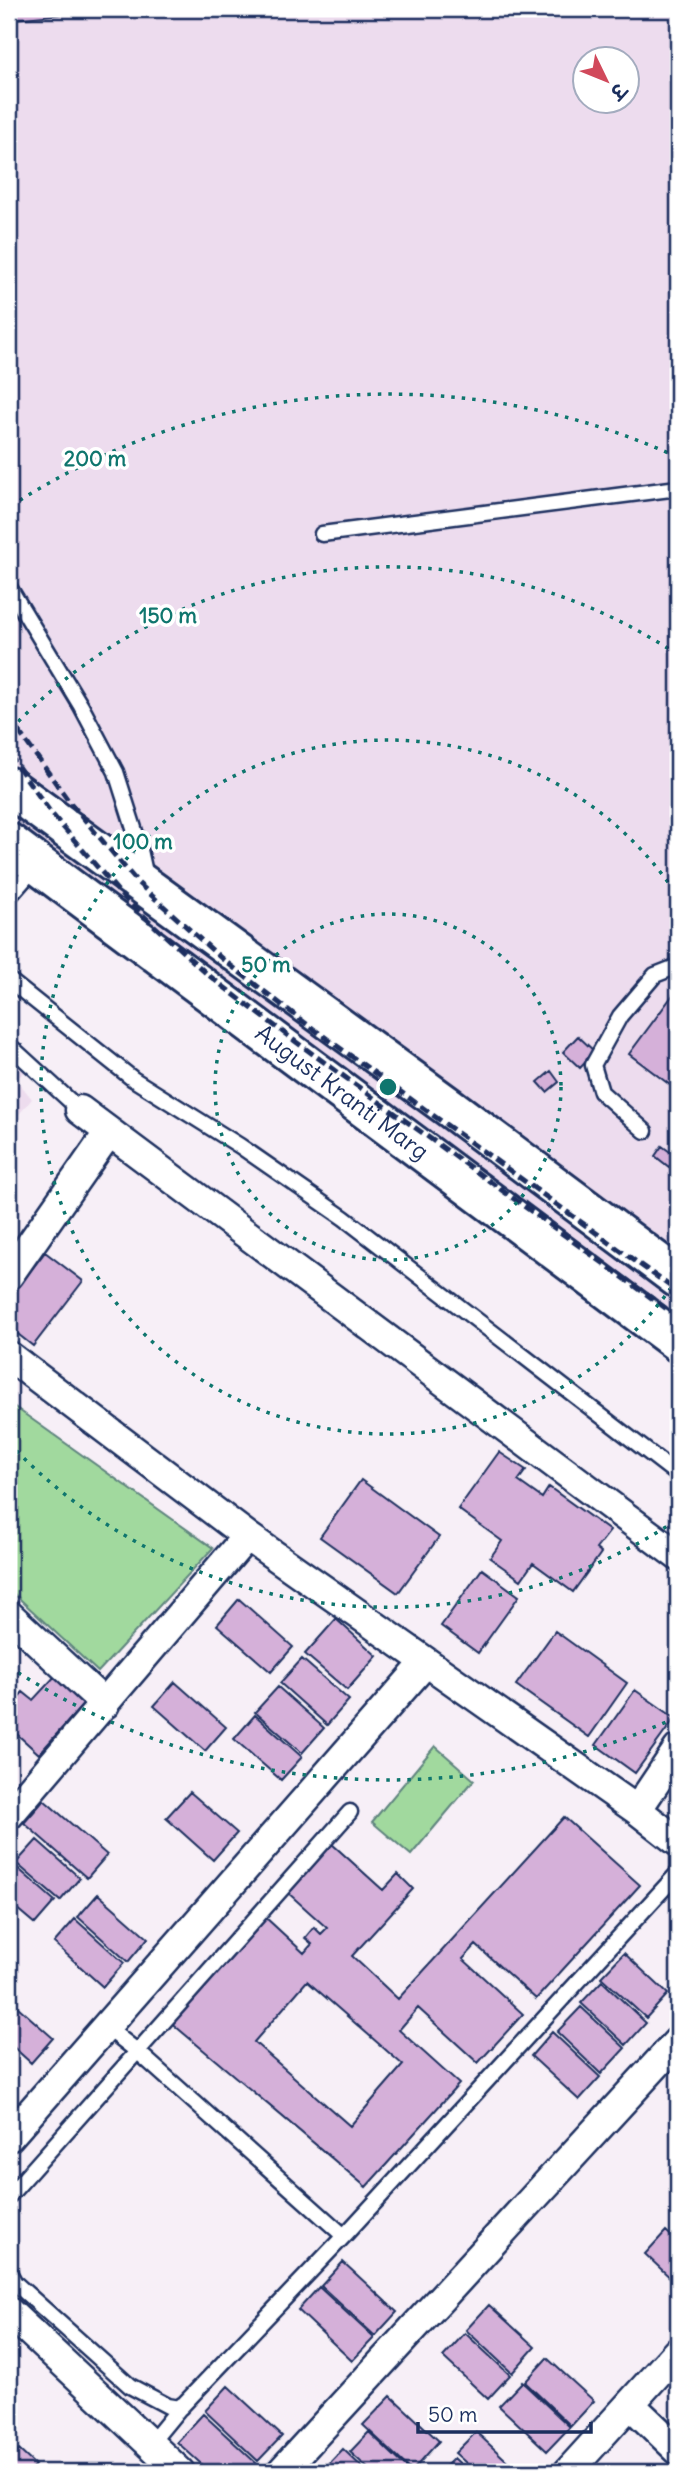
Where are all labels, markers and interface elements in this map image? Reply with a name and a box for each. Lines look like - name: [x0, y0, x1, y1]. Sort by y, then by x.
- north arrow: [572, 46, 642, 116]
- text: उ: [604, 77, 633, 106]
- text: 200 m: [64, 445, 127, 472]
- text: 150 m: [139, 602, 197, 629]
- text: 100 m: [113, 828, 173, 855]
- text: 50 m: [241, 951, 291, 978]
- street label: August Kranti Marg: [250, 1017, 435, 1166]
- centre of rings: [376, 1075, 400, 1099]
- scale bar: [418, 2390, 591, 2434]
- text: 50 m: [428, 2401, 477, 2428]

